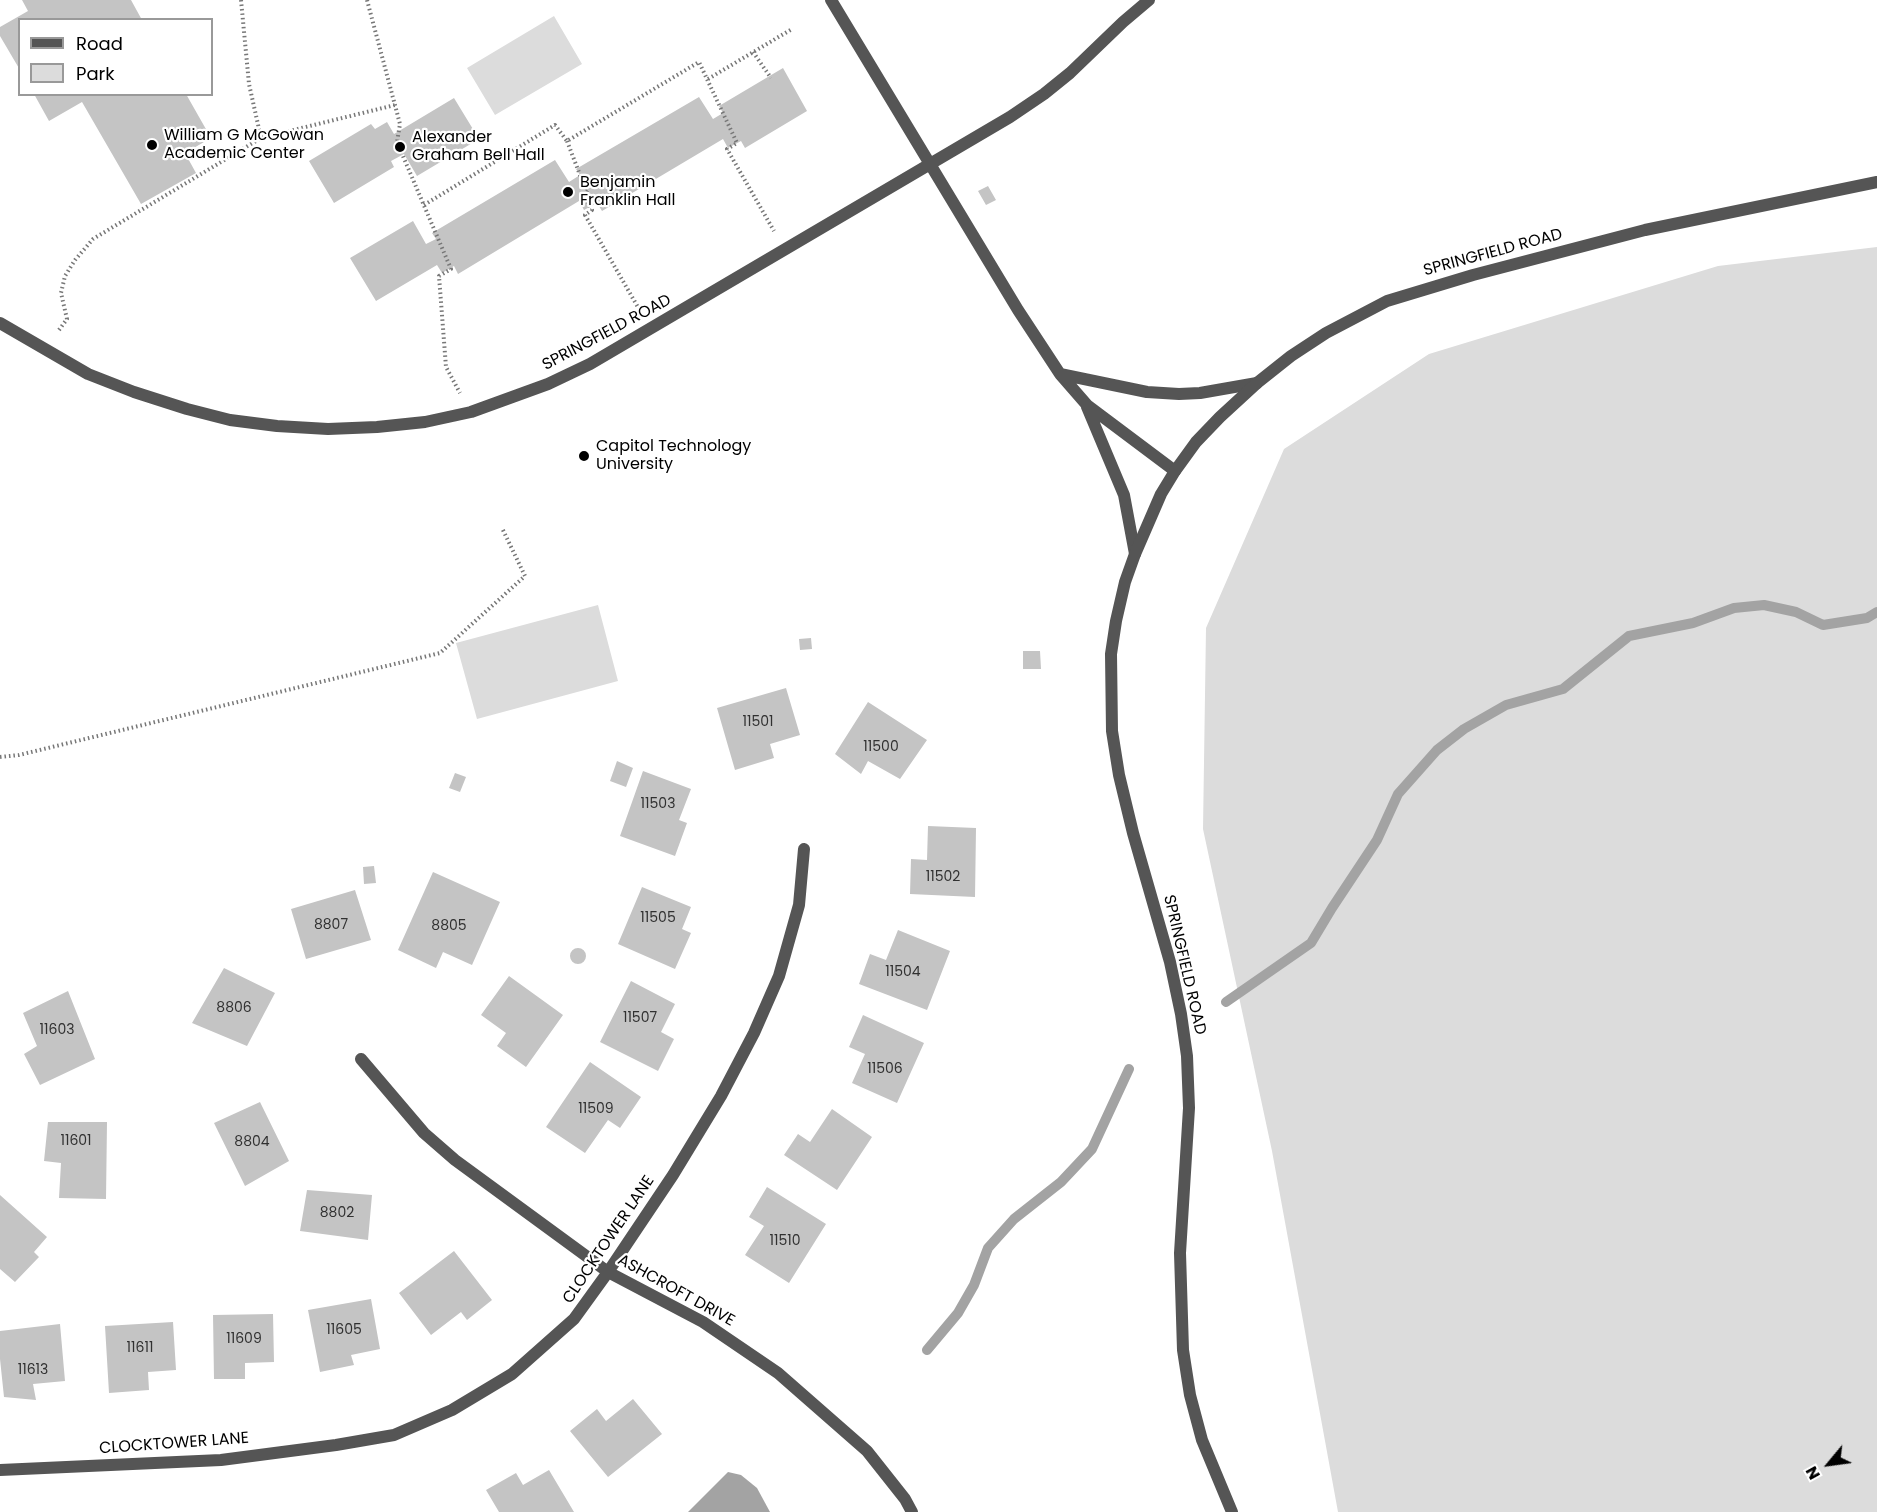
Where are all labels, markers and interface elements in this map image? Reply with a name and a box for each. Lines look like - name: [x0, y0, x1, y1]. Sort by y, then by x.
- legend: [18, 18, 213, 96]
- text: Road: [76, 31, 123, 56]
- text: Park: [76, 61, 115, 86]
- place label: William G McGowan Academic Center: [164, 126, 324, 164]
- place label: Alexander Graham Bell Hall: [412, 128, 545, 166]
- marker: William G McGowan Academic Center: [145, 138, 159, 152]
- marker: Alexander Graham Bell Hall: [393, 140, 407, 154]
- place label: Benjamin Franklin Hall: [580, 173, 675, 211]
- marker: Benjamin Franklin Hall: [561, 185, 575, 199]
- street label: SPRINGFIELD ROAD: [1421, 225, 1565, 281]
- street label: SPRINGFIELD ROAD: [539, 291, 675, 375]
- place label: Capitol Technology University: [596, 437, 751, 475]
- marker: Capitol Technology University: [577, 449, 591, 463]
- house number: 11501: [742, 714, 774, 730]
- house number: 11500: [863, 739, 899, 755]
- house number: 11503: [641, 796, 675, 812]
- house number: 11502: [926, 869, 960, 885]
- street label: SPRINGFIELD ROAD: [1159, 893, 1209, 1037]
- house number: 11505: [640, 910, 676, 926]
- house number: 8807: [314, 917, 348, 933]
- house number: 8805: [431, 918, 467, 934]
- house number: 11504: [885, 964, 921, 980]
- house number: 8806: [216, 1000, 252, 1016]
- house number: 11507: [623, 1010, 657, 1026]
- house number: 11603: [40, 1022, 74, 1038]
- house number: 11506: [867, 1061, 903, 1077]
- house number: 11509: [578, 1101, 614, 1117]
- house number: 11601: [60, 1133, 92, 1149]
- house number: 8804: [234, 1134, 270, 1150]
- street label: CLOCKTOWER LANE: [559, 1172, 659, 1308]
- house number: 8802: [320, 1205, 354, 1221]
- house number: 11510: [769, 1233, 801, 1249]
- street label: ASHCROFT DRIVE: [614, 1251, 738, 1331]
- house number: 11605: [326, 1322, 362, 1338]
- house number: 11609: [226, 1331, 262, 1347]
- house number: 11611: [127, 1340, 153, 1356]
- house number: 11613: [18, 1362, 48, 1378]
- street label: CLOCKTOWER LANE: [99, 1429, 249, 1459]
- north arrow: [1799, 1434, 1859, 1494]
- text: N: [1800, 1462, 1826, 1484]

